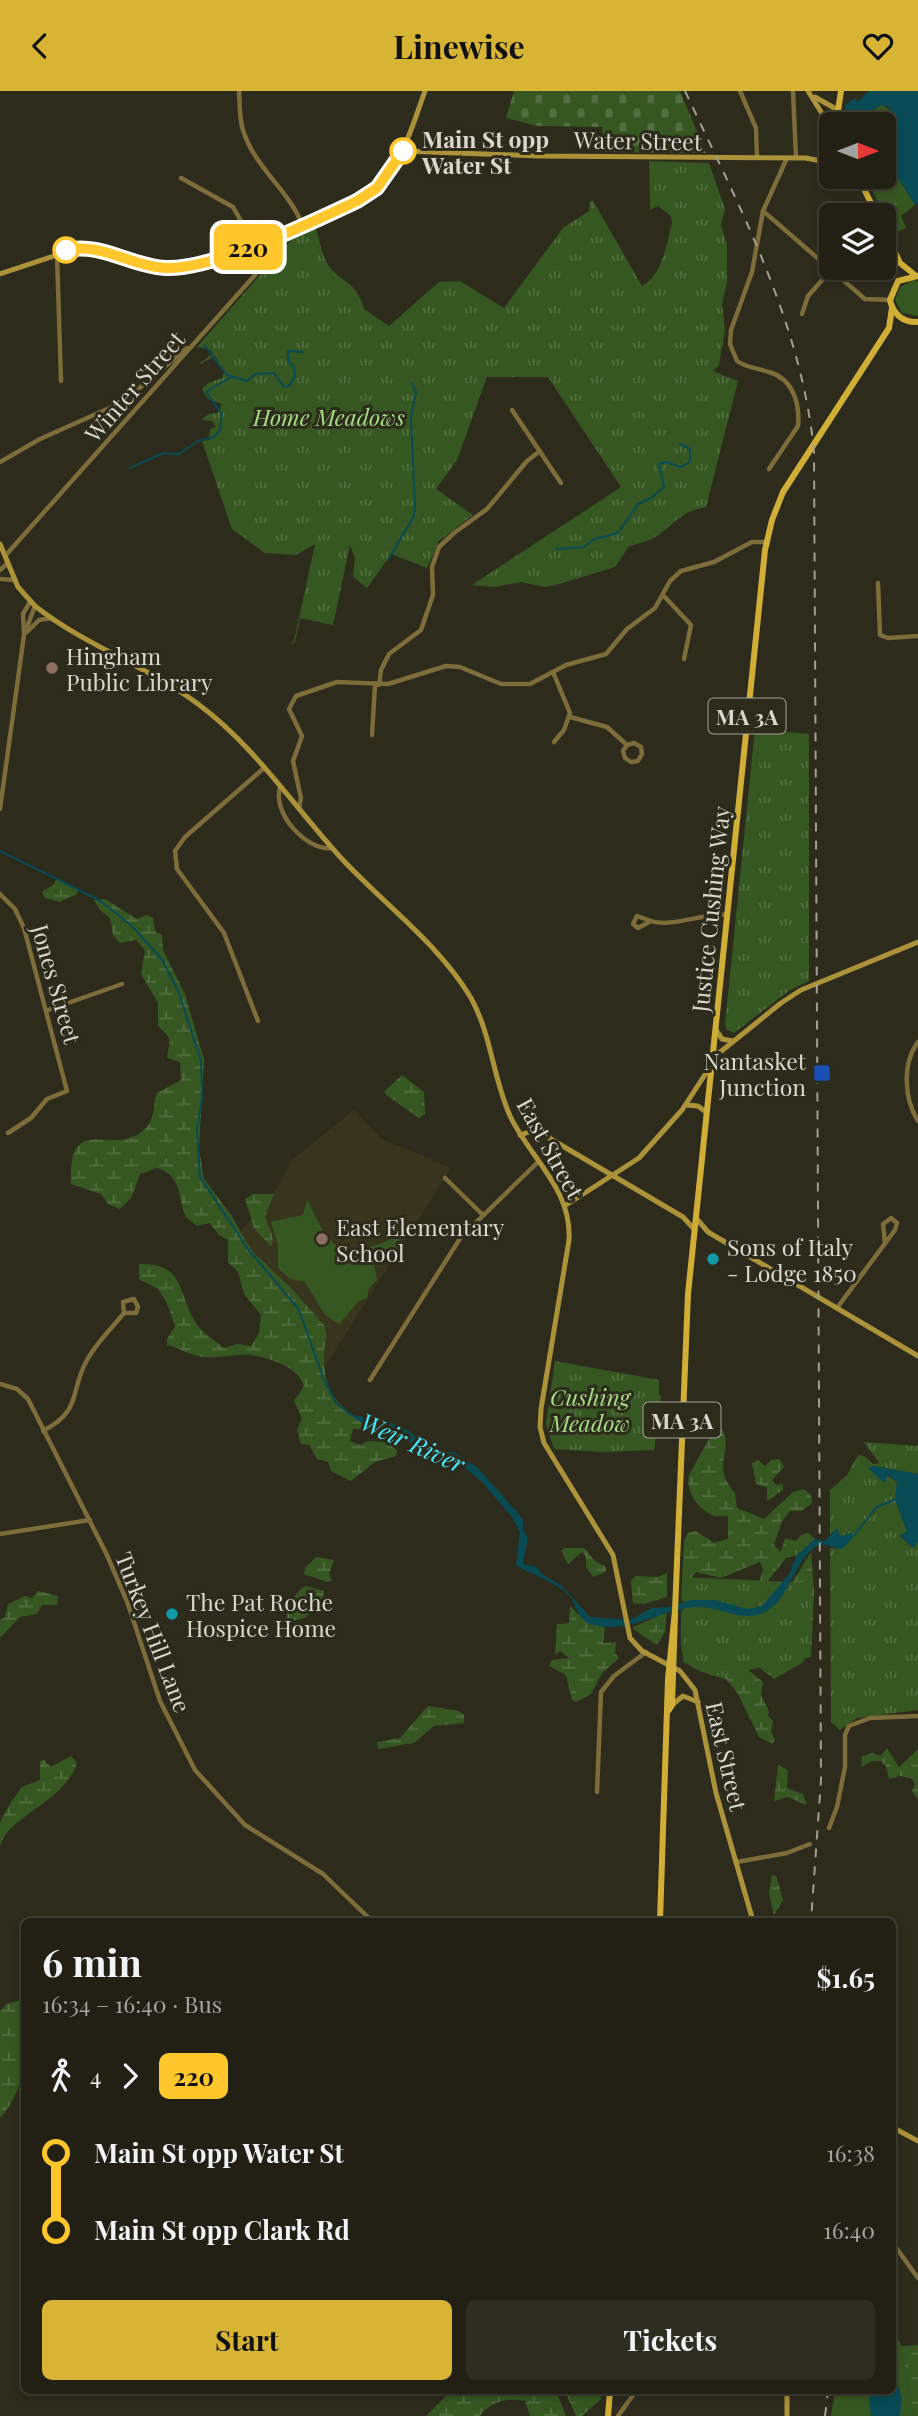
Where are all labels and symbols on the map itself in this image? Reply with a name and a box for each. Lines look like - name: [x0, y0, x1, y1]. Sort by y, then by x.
- north arrow: [819, 112, 896, 189]
- place label: Main St opp Water St: [421, 123, 549, 180]
- street label: Water Street: [573, 123, 703, 157]
- marker: Main St opp Water St: [390, 138, 416, 164]
- line badge: 220: [208, 224, 288, 270]
- unlabelled marker: [53, 237, 79, 263]
- street label: Winter Street: [76, 323, 191, 449]
- park label: Home Meadows: [252, 401, 405, 432]
- place label: Hingham Public Library: [66, 640, 213, 697]
- marker: Hingham Public Library: [44, 660, 60, 676]
- road number: MA 3A: [708, 699, 786, 733]
- street label: Justice Cushing Way: [684, 804, 736, 1015]
- street label: Jones Street: [25, 920, 89, 1048]
- place label: Nantasket Junction: [703, 1045, 807, 1102]
- marker: Nantasket Junction: [812, 1063, 832, 1083]
- street label: East Street: [511, 1092, 592, 1205]
- place label: East Elementary School: [336, 1211, 505, 1268]
- marker: East Elementary School: [314, 1231, 330, 1247]
- place label: Sons of Italy - Lodge 1850: [727, 1231, 857, 1288]
- marker: Sons of Italy - Lodge 1850: [705, 1251, 721, 1267]
- park label: Cushing Meadow: [549, 1381, 632, 1438]
- road number: MA 3A: [644, 1403, 720, 1437]
- water label: Weir River: [356, 1405, 471, 1479]
- street label: Turkey Hill Lane: [109, 1547, 199, 1717]
- place label: The Pat Roche Hospice Home: [186, 1586, 336, 1643]
- marker: The Pat Roche Hospice Home: [164, 1606, 180, 1622]
- street label: East Street: [699, 1698, 755, 1814]

